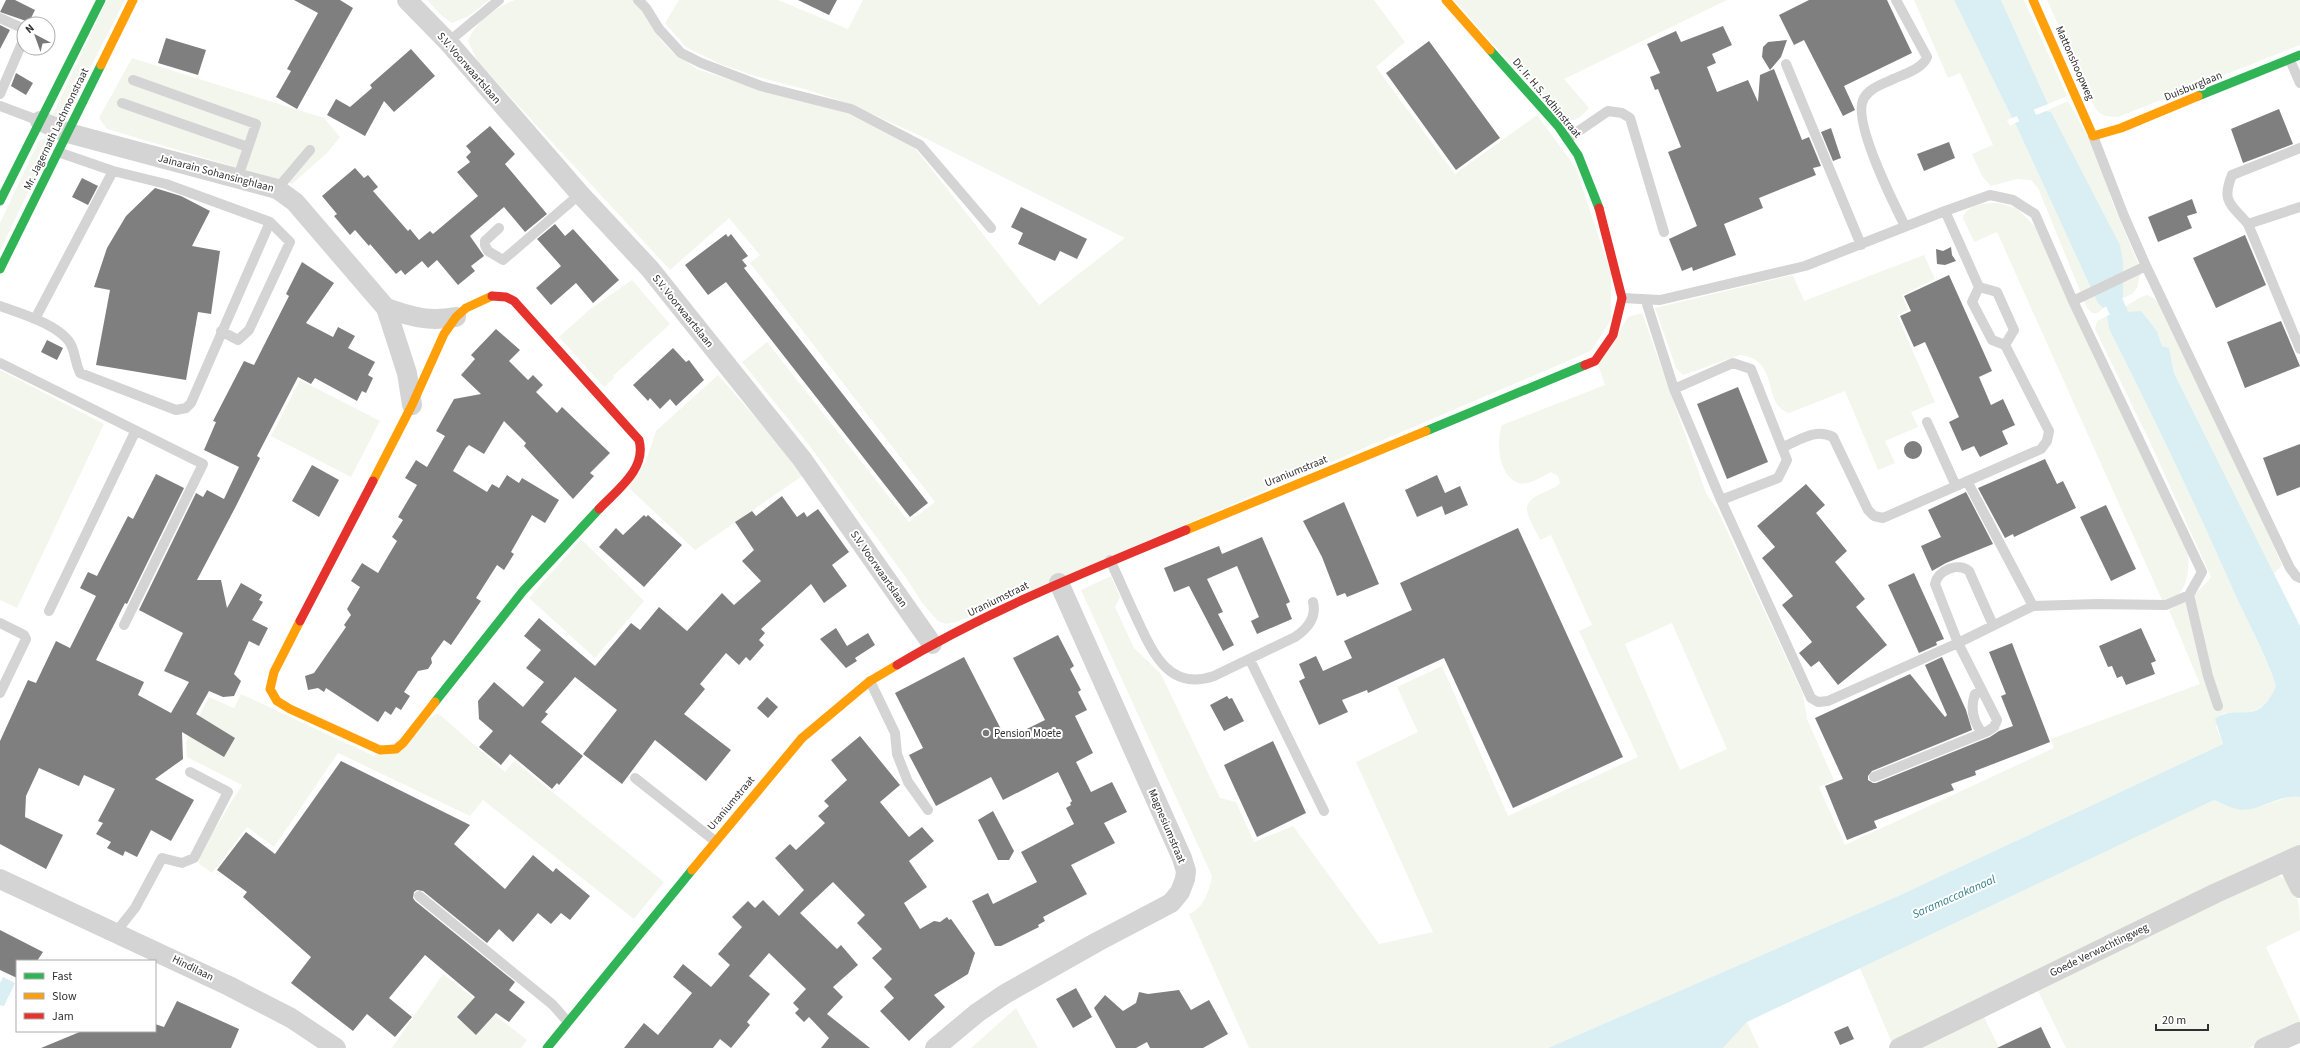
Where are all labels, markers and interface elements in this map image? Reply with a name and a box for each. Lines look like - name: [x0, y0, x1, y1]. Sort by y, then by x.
- north arrow: [16, 16, 56, 56]
- text: N: [22, 21, 37, 37]
- street label: Mattonshoopweg: [2052, 24, 2098, 103]
- street label: S.V. Voorwaartslaan: [434, 29, 504, 107]
- street label: Dr. Ir. H.S. Adhinstraat: [1509, 55, 1585, 141]
- street label: Mr. Jagernath Lachmonstraat: [20, 65, 92, 193]
- street label: Duisburglaan: [2162, 68, 2224, 104]
- street label: Jainarain Sohansinghlaan: [156, 150, 276, 196]
- street label: S.V. Voorwaartslaan: [649, 271, 717, 351]
- street label: Uraniumstraat: [1262, 452, 1330, 490]
- street label: S.V. Voorwaartslaan: [847, 528, 911, 610]
- street label: Uraniumstraat: [965, 578, 1031, 620]
- place label: Pension Moete: [994, 726, 1062, 741]
- marker: Pension Moete: [981, 728, 991, 738]
- street label: Uraniumstraat: [704, 773, 758, 833]
- street label: Magnesiumstraat: [1145, 787, 1190, 866]
- water label: Saramaccakanaal: [1910, 871, 1998, 923]
- street label: Goede Verwachtingweg: [2047, 919, 2151, 980]
- street label: Hindilaan: [170, 951, 216, 985]
- legend: [16, 960, 156, 1032]
- text: Fast: [52, 968, 72, 985]
- text: Slow: [52, 988, 77, 1005]
- scale bar: [2156, 1006, 2208, 1032]
- text: Jam: [52, 1008, 74, 1025]
- text: 20 m: [2162, 1012, 2186, 1029]

